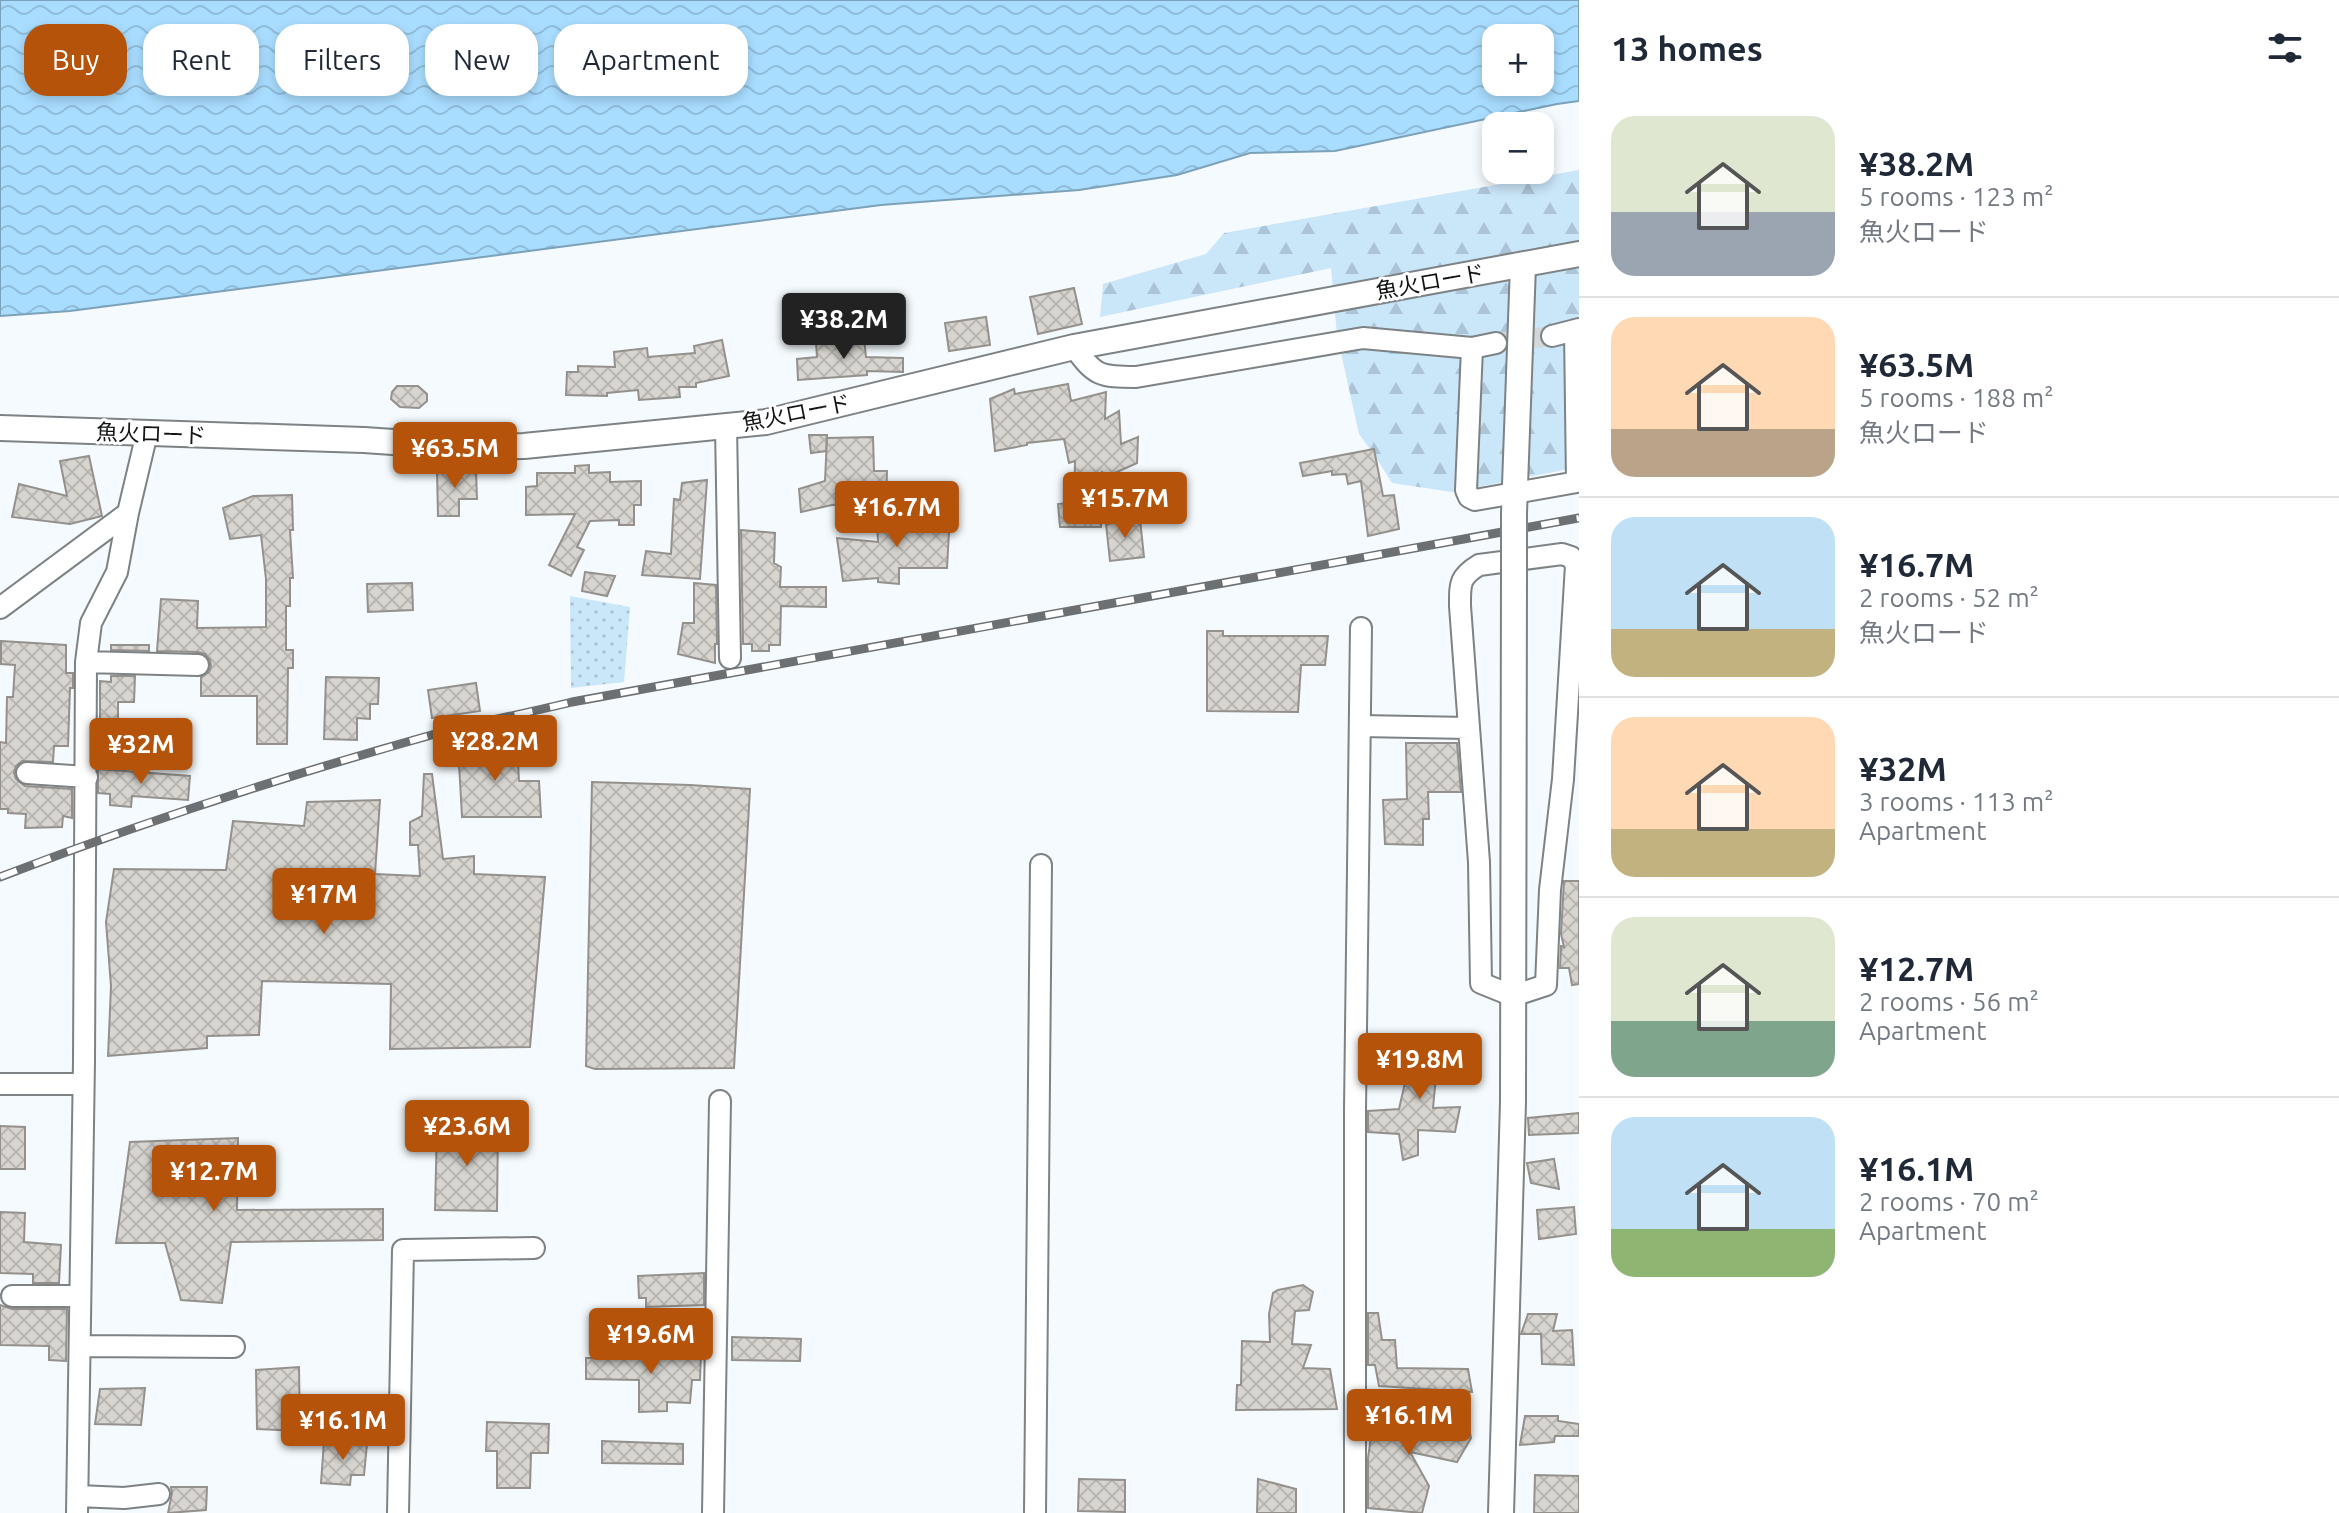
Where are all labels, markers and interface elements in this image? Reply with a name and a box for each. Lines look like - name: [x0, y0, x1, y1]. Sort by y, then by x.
- chip: Buy: [24, 24, 127, 96]
- chip: Rent: [143, 24, 259, 96]
- chip: Filters: [275, 24, 409, 96]
- chip: New: [425, 24, 538, 96]
- chip: Apartment: [554, 24, 748, 96]
- map controls: [1482, 24, 1554, 184]
- button: +: [1482, 24, 1554, 96]
- icon: filters: [2263, 26, 2307, 70]
- text: 13 homes: [1611, 29, 1763, 67]
- button: −: [1482, 112, 1554, 184]
- text: ¥38.2M: [1859, 144, 1974, 182]
- icon: home: [1675, 148, 1771, 244]
- text: 5 rooms · 123 m²: [1859, 182, 2054, 211]
- text: 魚火ロード: [1859, 217, 1989, 246]
- street label: 魚火ロード: [1374, 259, 1486, 303]
- pin: ¥38.2M: [779, 293, 909, 361]
- text: ¥38.2M: [800, 304, 888, 333]
- text: ¥63.5M: [1859, 345, 1974, 383]
- icon: home: [1675, 349, 1771, 445]
- text: 5 rooms · 188 m²: [1859, 383, 2054, 412]
- street label: 魚火ロード: [740, 389, 852, 435]
- text: 魚火ロード: [1859, 418, 1989, 447]
- street label: 魚火ロード: [96, 419, 206, 447]
- pin: ¥63.5M: [390, 422, 520, 490]
- text: ¥63.5M: [411, 433, 499, 462]
- pin: ¥15.7M: [1060, 472, 1190, 540]
- pin: ¥16.7M: [832, 481, 962, 549]
- text: ¥15.7M: [1081, 483, 1169, 512]
- text: ¥16.7M: [853, 492, 941, 521]
- text: ¥16.7M: [1859, 545, 1974, 583]
- icon: home: [1675, 549, 1771, 645]
- text: 2 rooms · 52 m²: [1859, 583, 2039, 612]
- text: 魚火ロード: [1859, 618, 1989, 647]
- pin: ¥28.2M: [430, 715, 560, 783]
- pin: ¥32M: [94, 718, 188, 786]
- text: ¥28.2M: [451, 726, 539, 755]
- text: ¥32M: [107, 729, 175, 758]
- icon: home: [1675, 749, 1771, 845]
- text: ¥32M: [1859, 749, 1947, 787]
- text: 3 rooms · 113 m²: [1859, 787, 2054, 816]
- text: Apartment: [1859, 816, 1986, 845]
- pin: ¥17M: [277, 868, 371, 936]
- text: ¥17M: [290, 879, 358, 908]
- icon: home: [1675, 949, 1771, 1045]
- text: ¥12.7M: [1859, 949, 1974, 987]
- text: 2 rooms · 56 m²: [1859, 987, 2039, 1016]
- text: Apartment: [1859, 1016, 1986, 1045]
- pin: ¥19.8M: [1355, 1033, 1485, 1101]
- text: ¥19.8M: [1376, 1044, 1464, 1073]
- pin: ¥23.6M: [402, 1100, 532, 1168]
- text: ¥23.6M: [423, 1111, 511, 1140]
- pin: ¥12.7M: [149, 1145, 279, 1213]
- icon: home: [1675, 1149, 1771, 1245]
- text: ¥16.1M: [1859, 1149, 1974, 1187]
- text: ¥12.7M: [170, 1156, 258, 1185]
- text: 2 rooms · 70 m²: [1859, 1187, 2039, 1216]
- text: Apartment: [1859, 1216, 1986, 1245]
- pin: ¥19.6M: [586, 1308, 716, 1376]
- text: ¥19.6M: [607, 1319, 695, 1348]
- pin: ¥16.1M: [1344, 1389, 1474, 1457]
- pin: ¥16.1M: [278, 1394, 408, 1462]
- text: ¥16.1M: [1365, 1400, 1453, 1429]
- text: ¥16.1M: [299, 1405, 387, 1434]

